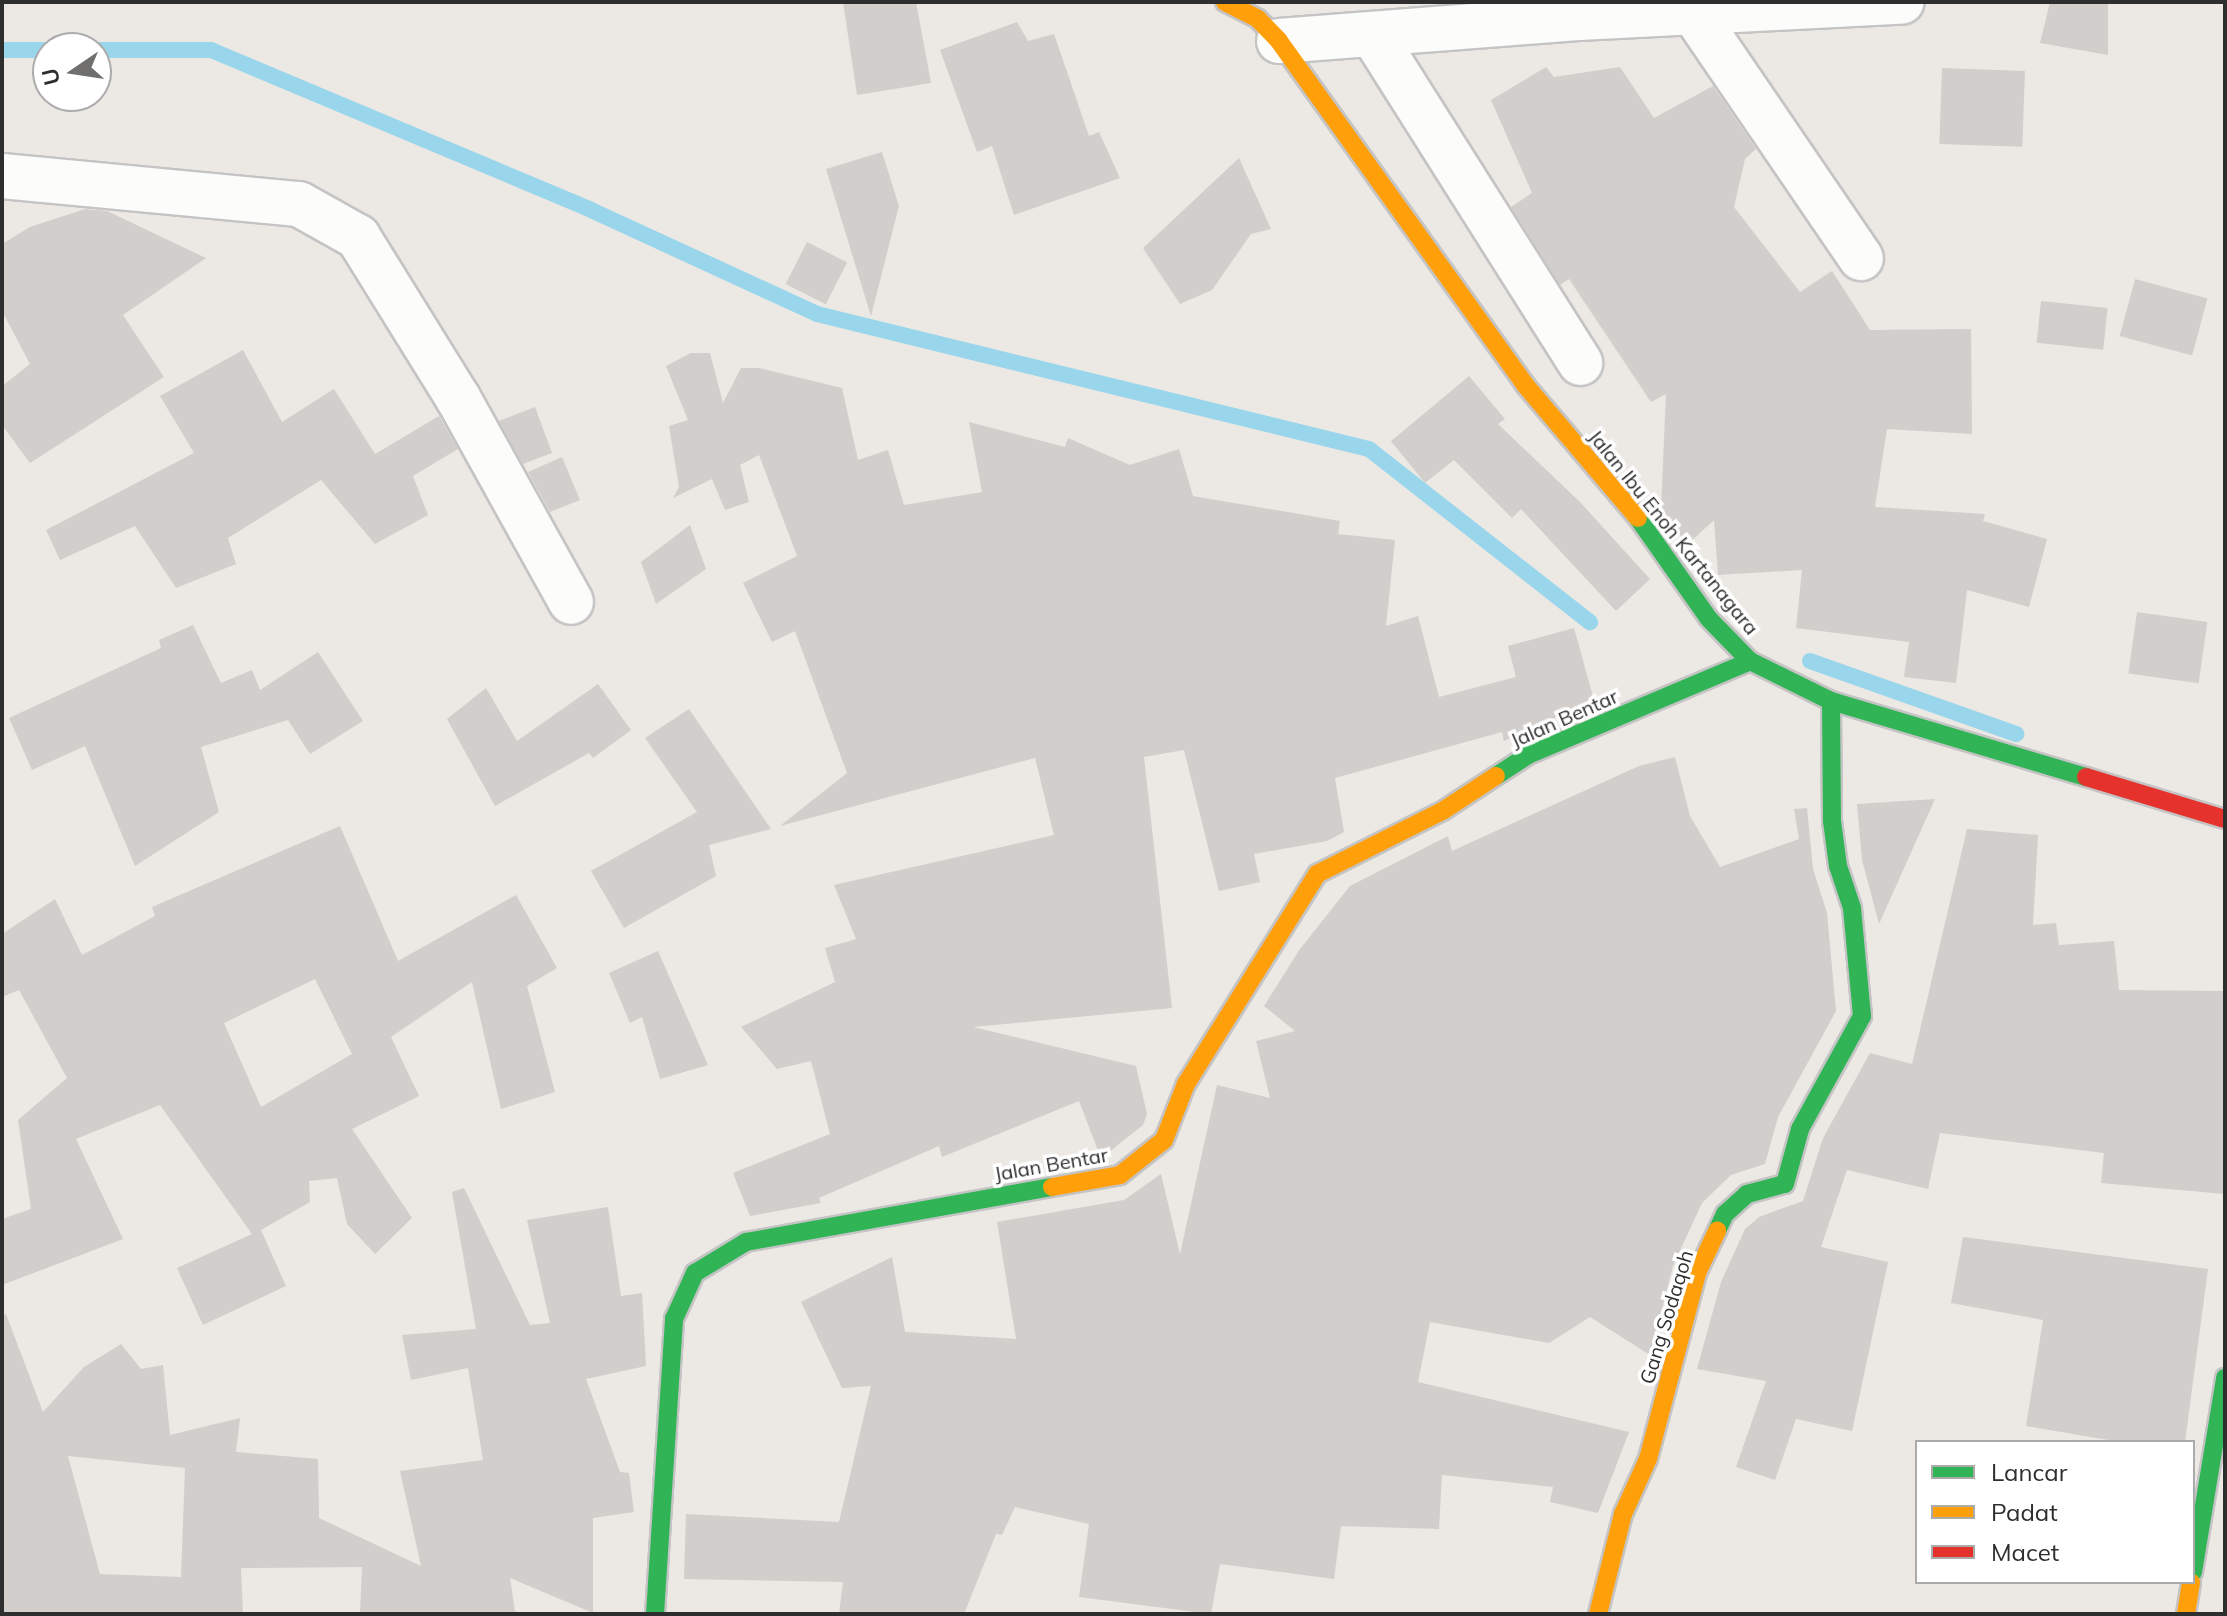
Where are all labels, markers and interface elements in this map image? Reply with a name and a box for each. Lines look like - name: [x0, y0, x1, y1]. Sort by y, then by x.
- north arrow: [32, 32, 112, 112]
- text: U: [35, 66, 66, 88]
- street label: Jalan Ibu Enoh Kartanagara: [1584, 425, 1764, 639]
- street label: Jalan Bentar: [1507, 684, 1621, 752]
- street label: Jalan Bentar: [992, 1142, 1110, 1186]
- street label: Gang Sodaqoh: [1634, 1247, 1698, 1387]
- legend: [1915, 1440, 2195, 1584]
- text: Lancar: [1991, 1457, 2067, 1487]
- text: Padat: [1991, 1497, 2058, 1527]
- text: Macet: [1991, 1537, 2059, 1567]

